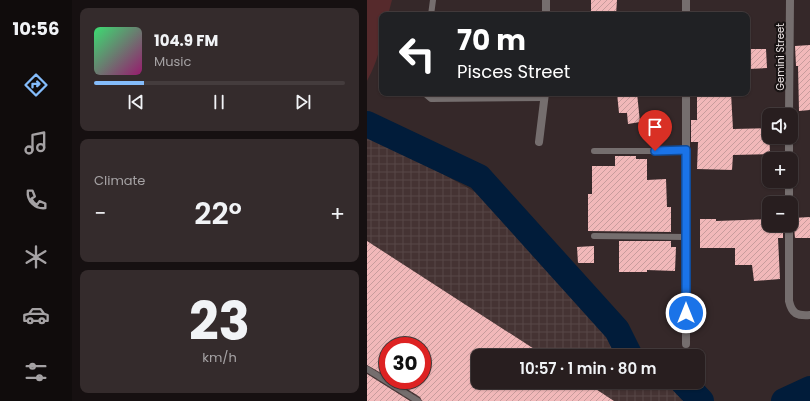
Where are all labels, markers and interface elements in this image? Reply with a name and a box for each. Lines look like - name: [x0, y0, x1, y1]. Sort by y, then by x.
- text: 10:56: [13, 16, 59, 41]
- text: 70 m: [457, 21, 526, 60]
- street label: Gemini Street: [773, 23, 788, 91]
- icon: left: [391, 28, 443, 80]
- text: 104.9 FM: [154, 30, 218, 51]
- text: Music: [154, 52, 191, 71]
- text: Pisces Street: [457, 59, 570, 84]
- icon: directions: [22, 71, 50, 99]
- icon: previous: [125, 91, 147, 113]
- icon: pause: [208, 91, 230, 113]
- icon: next: [292, 91, 314, 113]
- map controls: [762, 108, 798, 232]
- button: sound: [762, 108, 798, 144]
- pin: [638, 110, 672, 151]
- icon: arrive: [644, 116, 666, 138]
- icon: music: [22, 129, 50, 157]
- button: +: [762, 152, 798, 188]
- text: Climate: [94, 171, 145, 190]
- icon: phone: [22, 186, 50, 214]
- text: 22°: [194, 192, 242, 235]
- button: −: [762, 196, 798, 232]
- text: −: [94, 198, 106, 229]
- text: +: [330, 198, 345, 229]
- icon: climate: [22, 243, 50, 271]
- text: 23: [189, 285, 250, 358]
- position arrow: [665, 292, 707, 334]
- icon: car: [22, 301, 50, 329]
- speed limit sign: 30: [379, 337, 431, 389]
- text: km/h: [202, 348, 237, 367]
- icon: filters: [22, 358, 50, 386]
- text: 10:57 · 1 min · 80 m: [520, 358, 656, 379]

